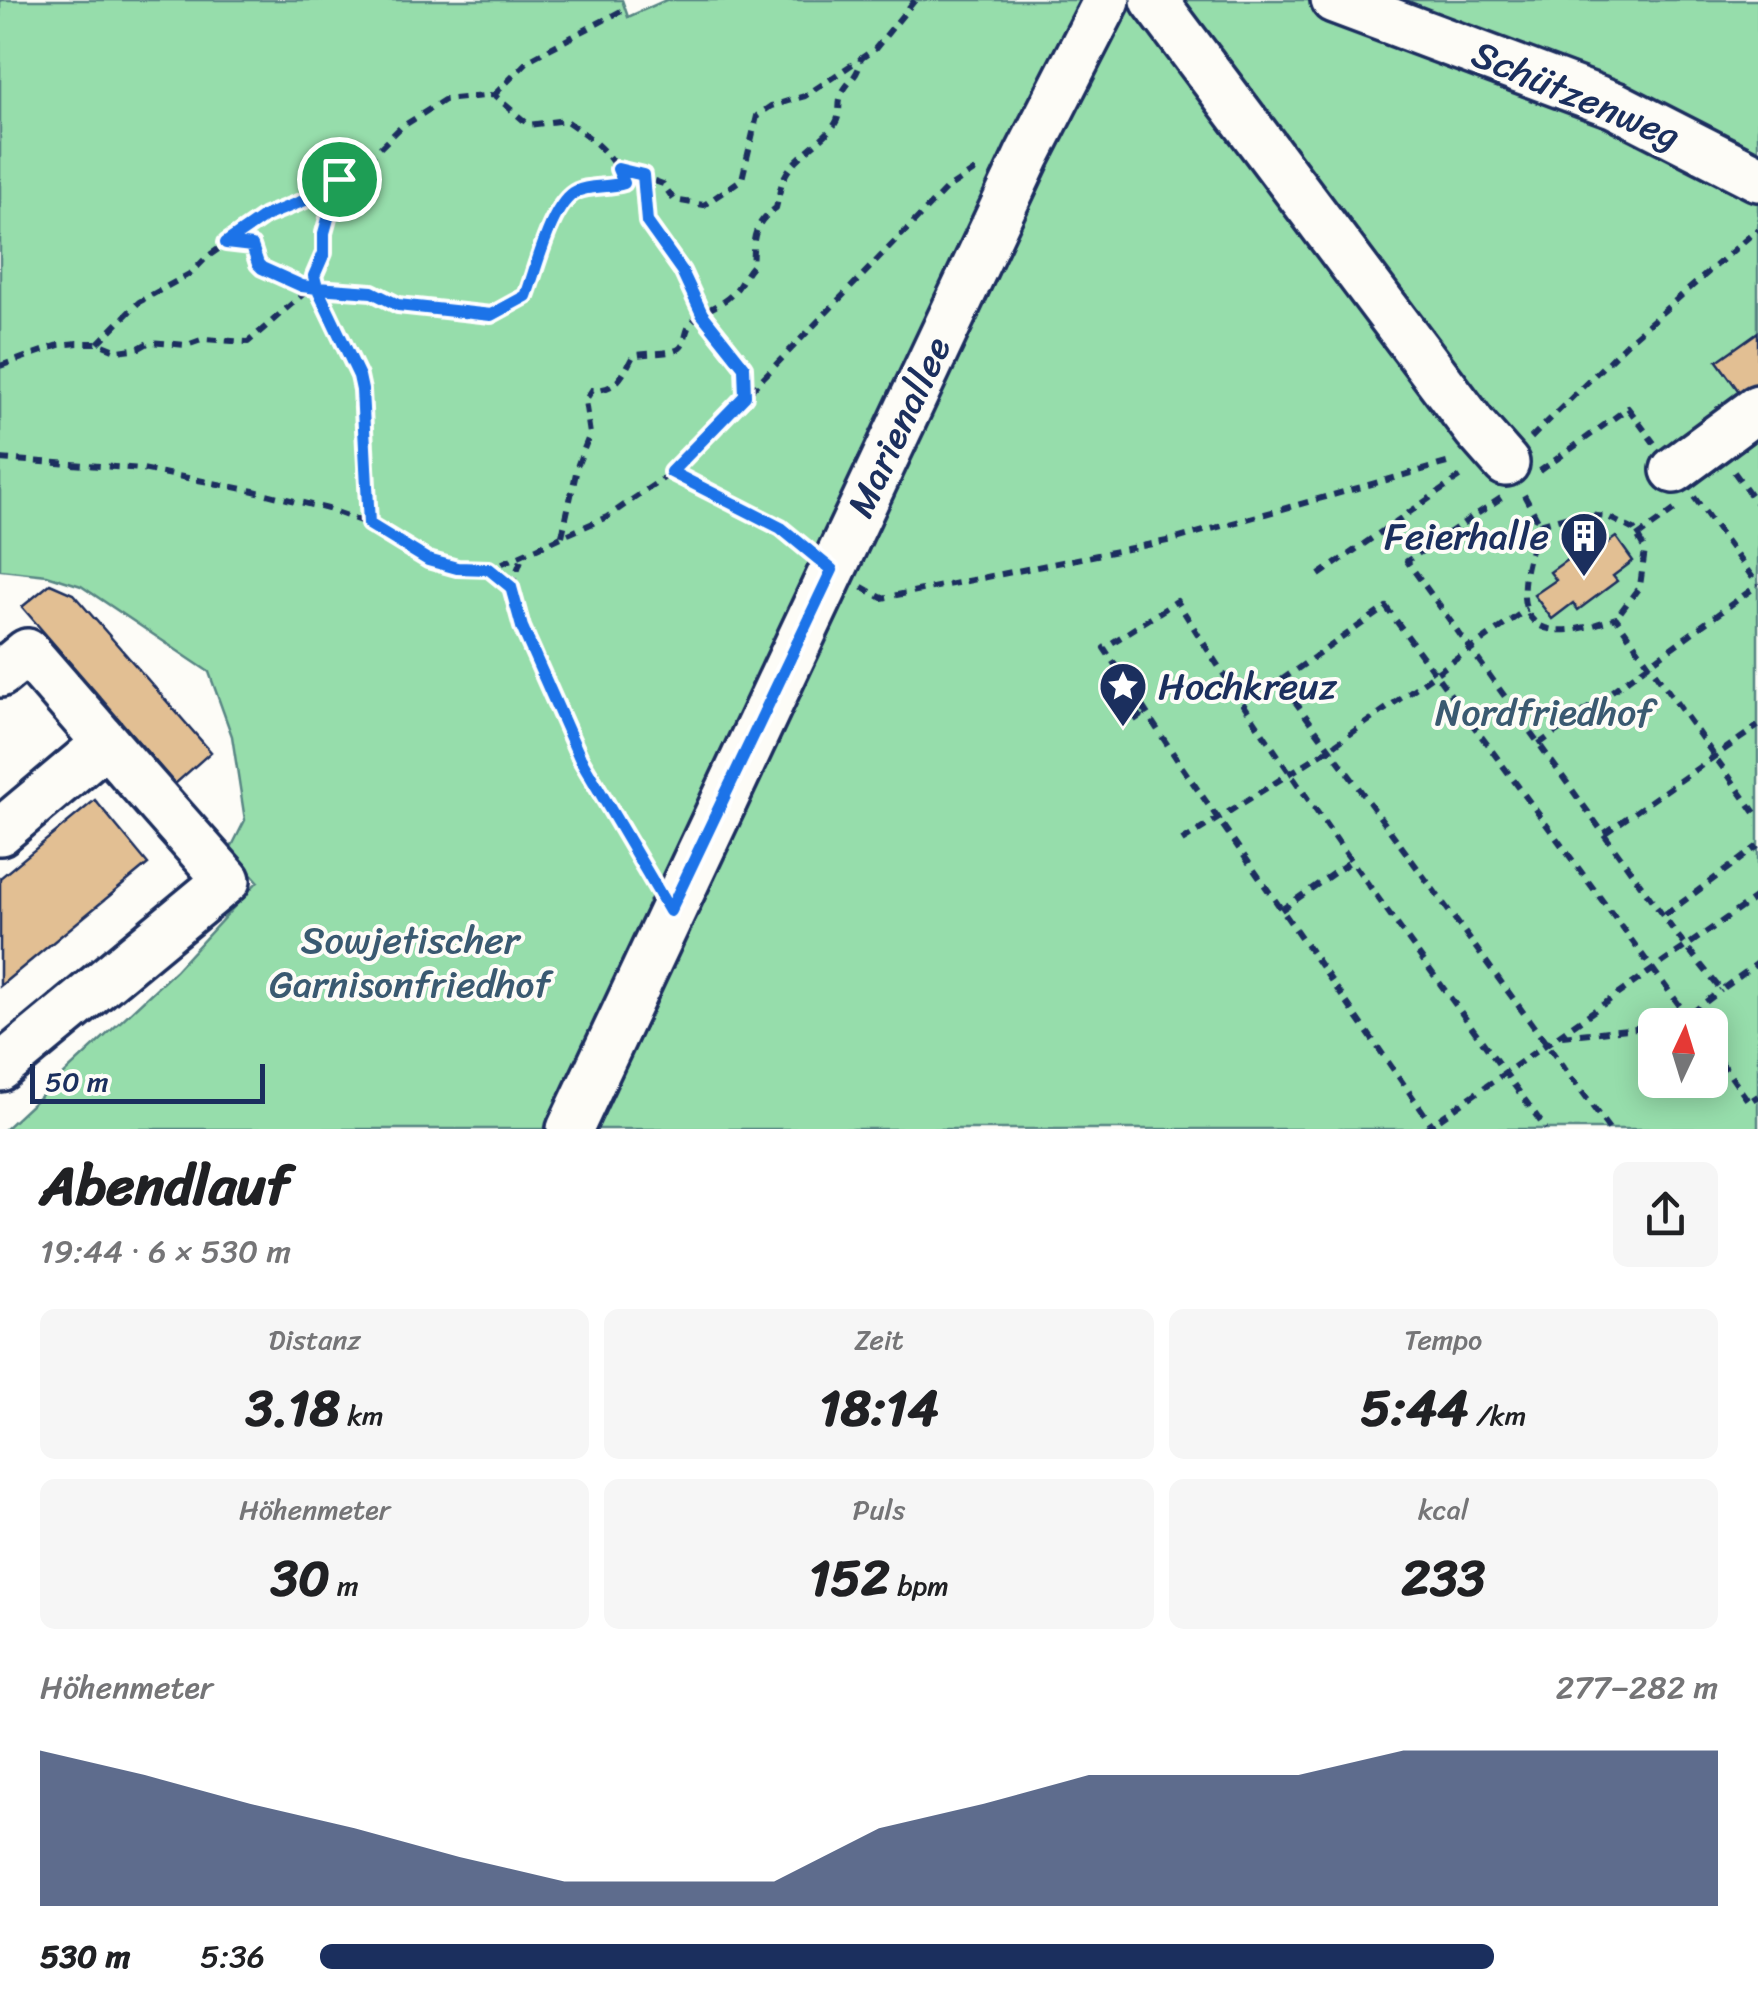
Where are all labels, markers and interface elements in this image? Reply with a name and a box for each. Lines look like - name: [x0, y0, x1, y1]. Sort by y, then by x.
- street label: Schützenweg: [1461, 21, 1691, 169]
- pin: [297, 137, 382, 222]
- icon: arrive: [312, 152, 367, 207]
- street label: Marienallee: [828, 325, 970, 529]
- place label: Feierhalle: [1384, 503, 1549, 570]
- building icon: Feierhalle: [1558, 510, 1610, 578]
- place label: Hochkreuz: [1158, 653, 1338, 720]
- place icon: Hochkreuz: [1097, 660, 1149, 728]
- park label: Nordfriedhof: [1435, 679, 1658, 746]
- park label: Sowjetischer Garnisonfriedhof: [269, 907, 554, 1018]
- north arrow: [1638, 1008, 1728, 1098]
- map controls: [1638, 1008, 1728, 1098]
- text: 50 m: [45, 1057, 109, 1106]
- scale bar: [30, 1059, 265, 1104]
- text: Abendlauf: [40, 1137, 290, 1234]
- button: share: [1613, 1162, 1718, 1267]
- text: 19:44 · 6 × 530 m: [40, 1223, 291, 1280]
- text: Distanz: [269, 1315, 361, 1364]
- text: Zeit: [854, 1315, 904, 1364]
- text: Tempo: [1404, 1315, 1482, 1364]
- text: 3.18: [246, 1364, 340, 1453]
- text: 18:14: [819, 1364, 939, 1453]
- text: 5:44: [1360, 1364, 1469, 1453]
- text: km: [340, 1391, 384, 1440]
- text: /km: [1469, 1391, 1526, 1440]
- text: Höhenmeter: [239, 1485, 390, 1534]
- text: Puls: [853, 1485, 905, 1534]
- text: kcal: [1418, 1485, 1469, 1534]
- text: 30: [271, 1534, 330, 1623]
- text: 152: [809, 1534, 890, 1623]
- text: 233: [1401, 1534, 1485, 1623]
- text: m: [330, 1561, 359, 1610]
- text: bpm: [890, 1561, 949, 1610]
- text: Höhenmeter: [40, 1659, 213, 1716]
- text: 277–282 m: [1556, 1659, 1718, 1716]
- text: 530 m: [40, 1928, 130, 1985]
- text: 5:36: [200, 1928, 265, 1985]

